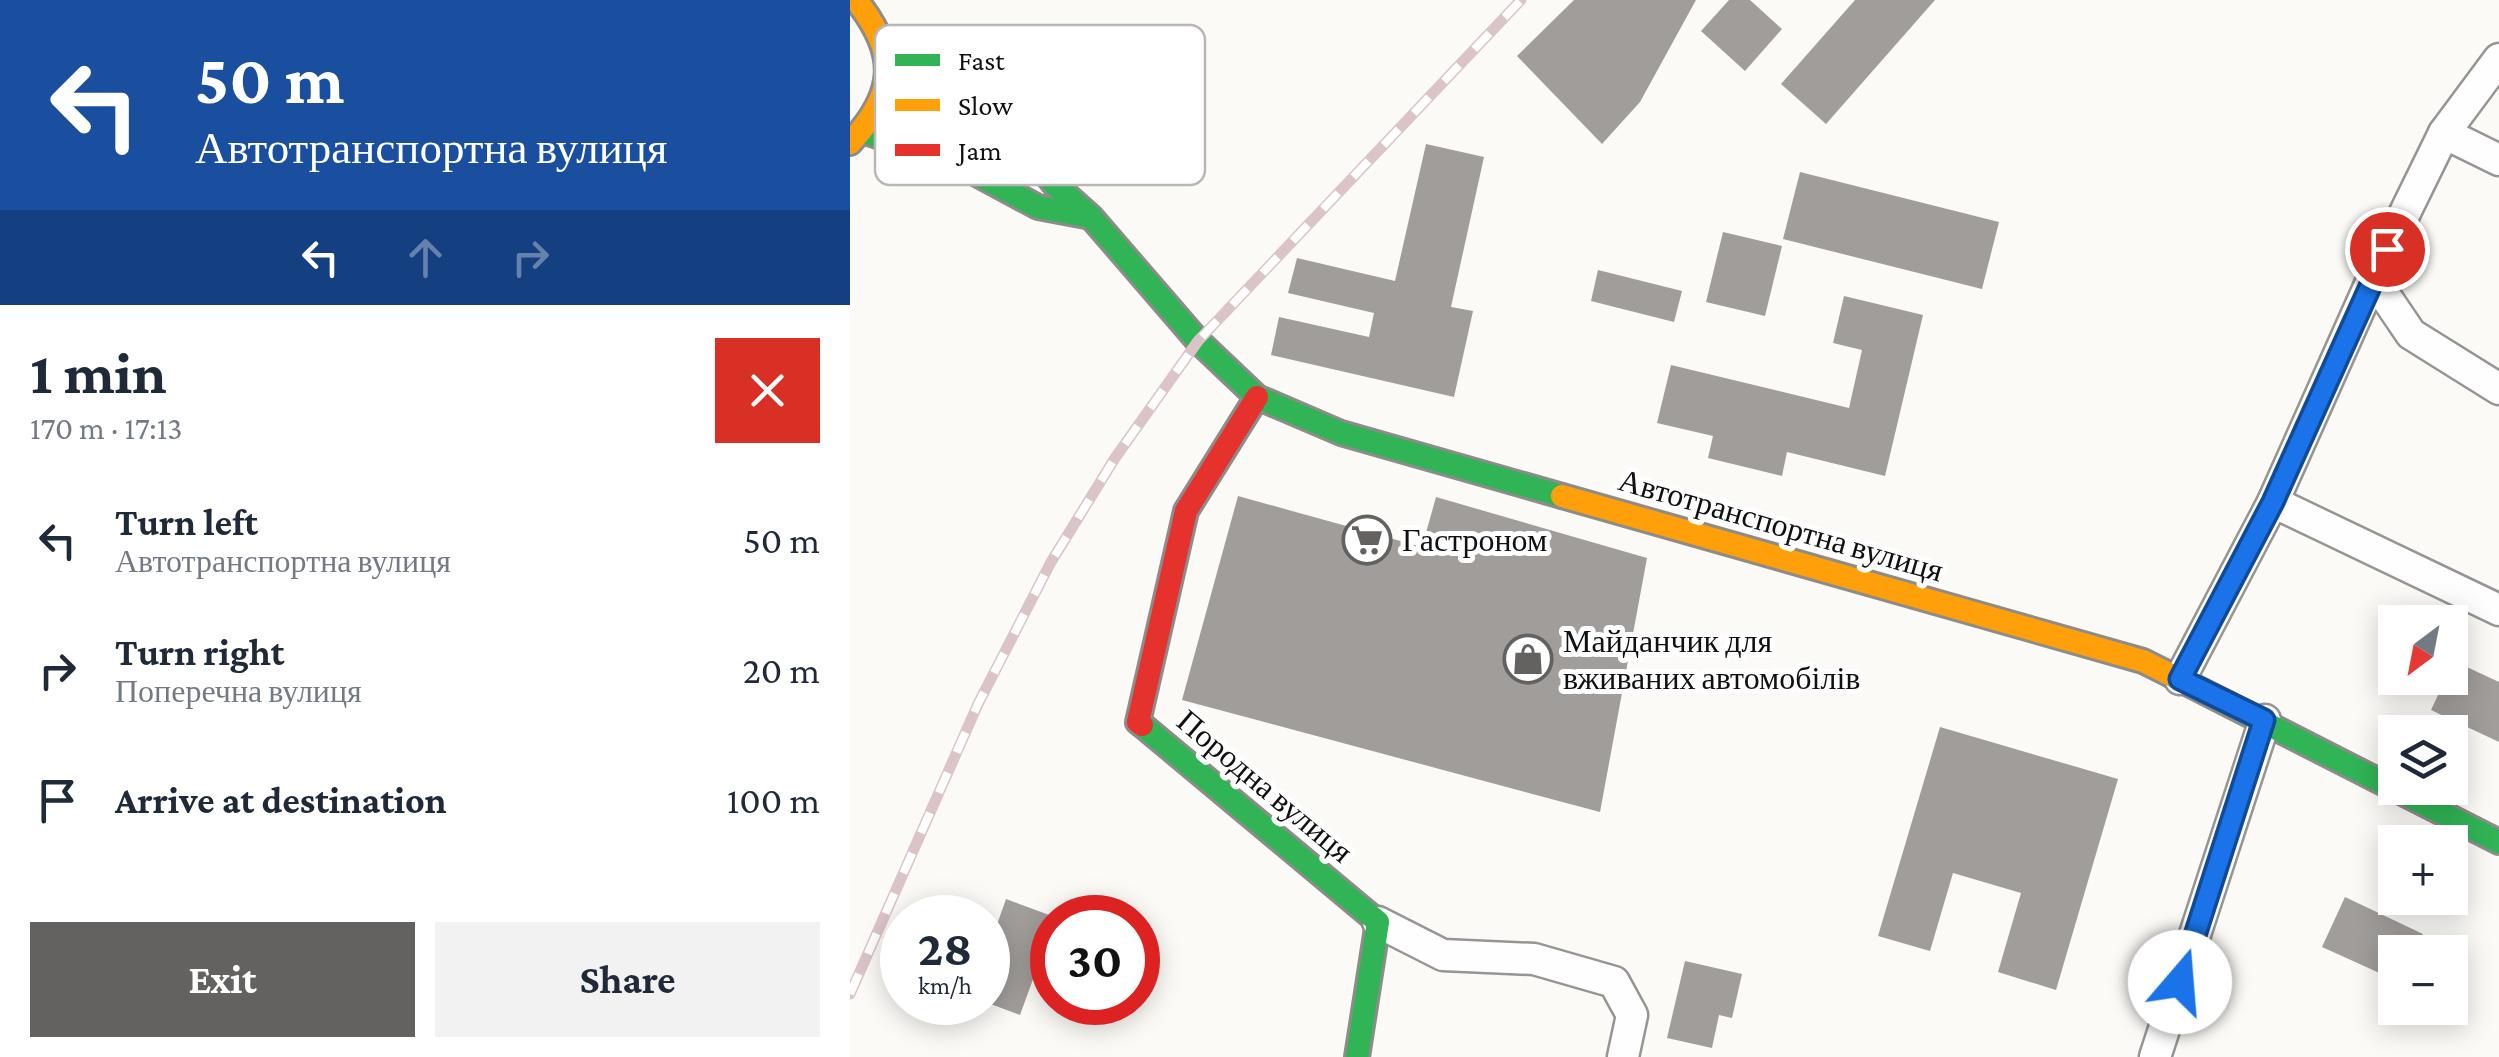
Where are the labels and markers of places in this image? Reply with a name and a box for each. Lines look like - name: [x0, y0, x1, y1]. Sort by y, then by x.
- pin: [2345, 207, 2430, 292]
- supermarket icon: Гастроном: [1341, 514, 1393, 566]
- place label: Гастроном: [1402, 522, 1547, 558]
- place label: Майданчик для вживаних автомобілів: [1563, 623, 1860, 696]
- shop icon: Майданчик для вживаних автомобілів: [1502, 633, 1554, 685]

